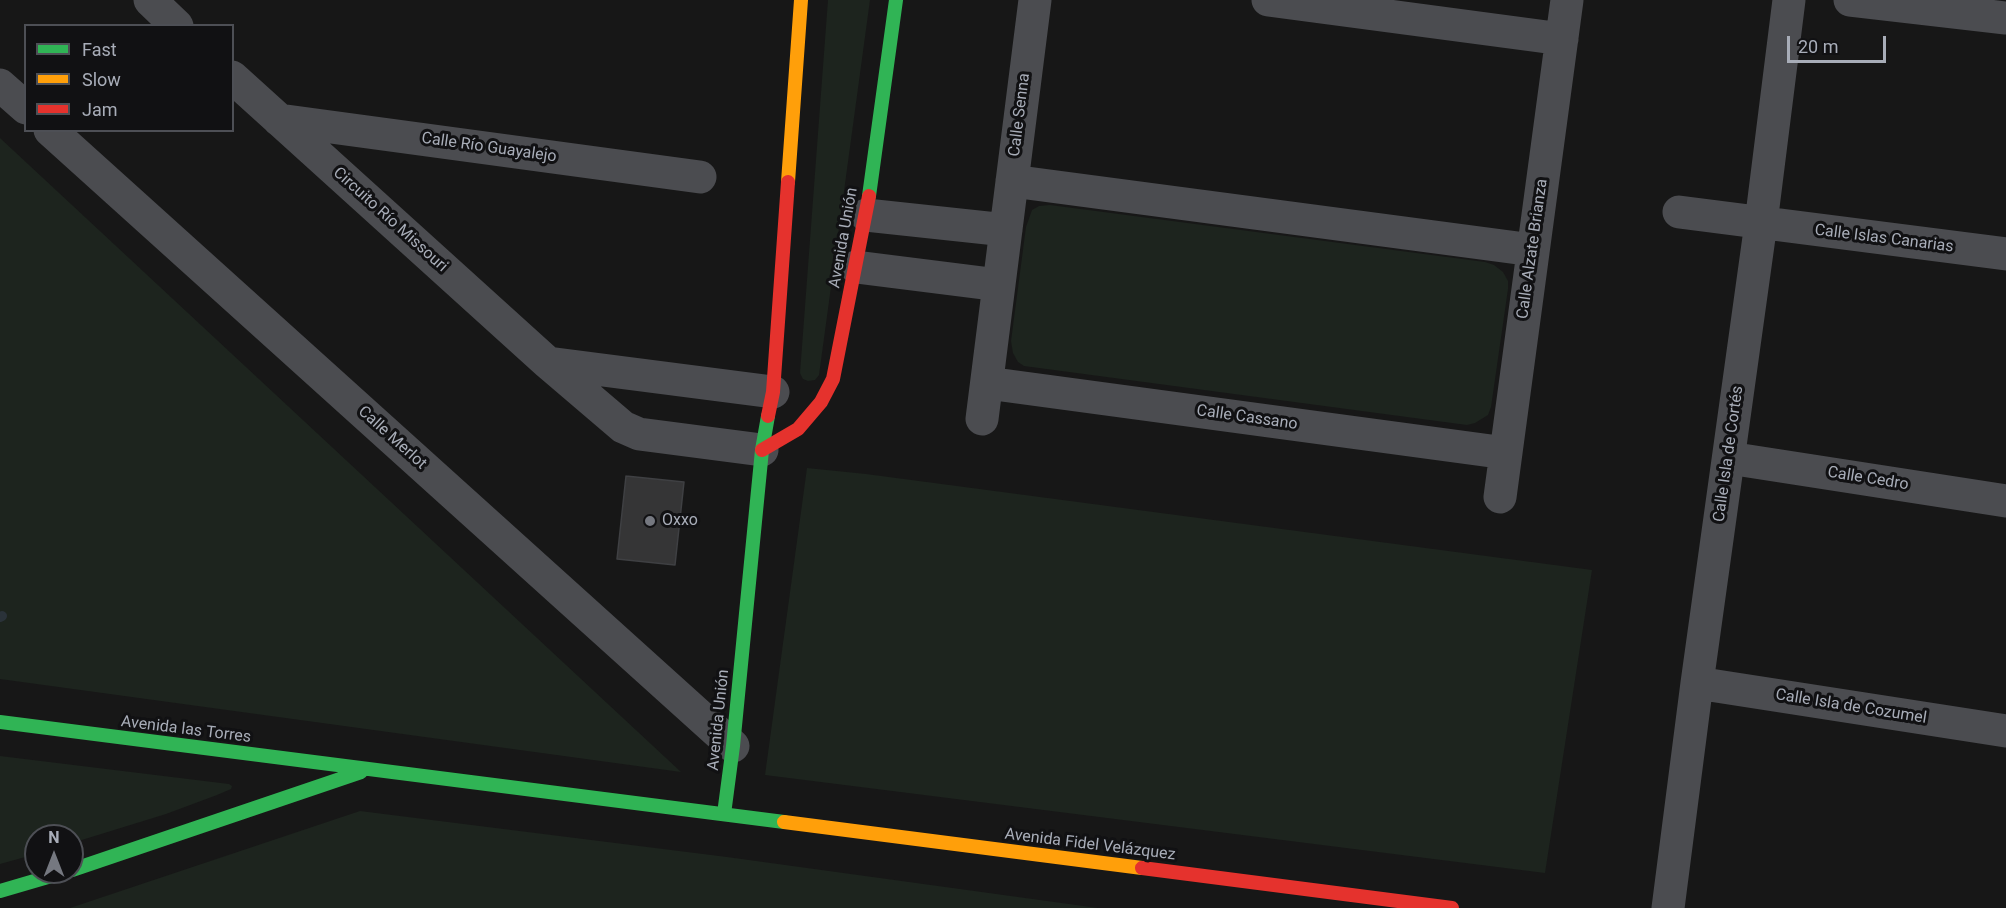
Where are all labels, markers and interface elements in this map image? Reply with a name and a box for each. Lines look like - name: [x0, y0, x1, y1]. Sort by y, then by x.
- legend: [24, 24, 234, 132]
- scale bar: [1790, 24, 1889, 62]
- text: 20 m: [1798, 36, 1838, 57]
- text: Fast: [82, 39, 117, 60]
- text: Slow: [82, 69, 121, 90]
- street label: Calle Senna: [1005, 72, 1035, 158]
- text: Jam: [82, 99, 118, 120]
- street label: Calle Río Guayalejo: [420, 129, 558, 167]
- street label: Circuito Río Missouri: [329, 164, 451, 276]
- street label: Calle Alzate Brianza: [1514, 178, 1552, 320]
- street label: Avenida Unión: [826, 186, 862, 290]
- street label: Calle Islas Canarias: [1813, 221, 1955, 257]
- street label: Calle Isla de Cortés: [1710, 385, 1748, 523]
- street label: Calle Cassano: [1195, 401, 1299, 435]
- street label: Calle Merlot: [354, 402, 430, 474]
- street label: Calle Cedro: [1826, 463, 1910, 495]
- place label: Oxxo: [662, 511, 698, 531]
- marker: Oxxo: [643, 514, 657, 528]
- street label: Avenida Unión: [704, 668, 734, 772]
- street label: Calle Isla de Cozumel: [1774, 686, 1928, 728]
- street label: Avenida las Torres: [120, 713, 252, 747]
- north arrow: [24, 824, 84, 884]
- street label: Avenida Fidel Velázquez: [1004, 825, 1176, 865]
- text: N: [48, 828, 60, 847]

